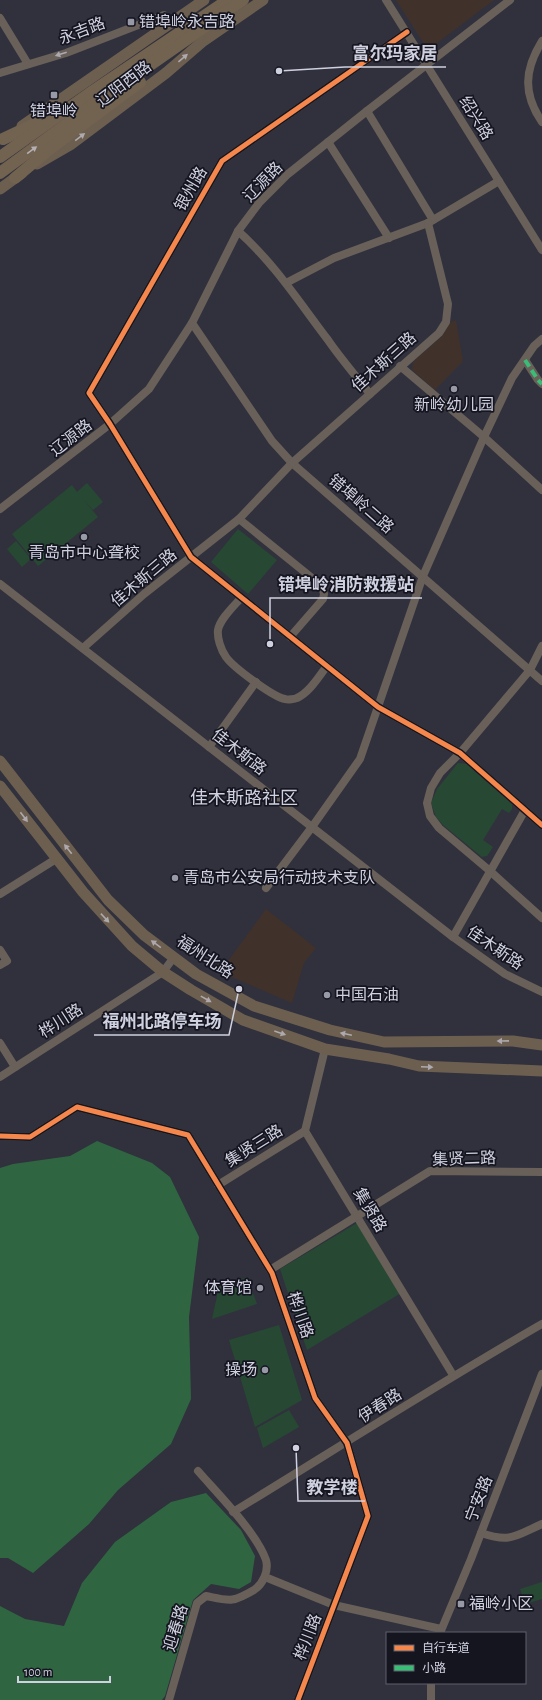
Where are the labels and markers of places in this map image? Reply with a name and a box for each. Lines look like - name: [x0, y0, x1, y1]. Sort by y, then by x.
- place label: 错埠岭永吉路: [139, 13, 235, 30]
- marker: 错埠岭永吉路: [126, 17, 136, 27]
- callout: 富尔玛家居: [345, 38, 446, 67]
- marker: 错埠岭: [49, 90, 59, 100]
- place label: 错埠岭: [30, 102, 78, 119]
- marker: 新岭幼儿园: [449, 384, 459, 394]
- place label: 新岭幼儿园: [414, 396, 494, 413]
- marker: 青岛市中心聋校: [79, 532, 89, 542]
- place label: 青岛市中心聋校: [28, 544, 140, 561]
- callout: 错埠岭消防救援站: [270, 569, 422, 598]
- place label: 青岛市公安局行动技术支队: [183, 869, 375, 886]
- marker: 青岛市公安局行动技术支队: [170, 873, 180, 883]
- place label: 中国石油: [335, 987, 399, 1003]
- marker: 中国石油: [322, 990, 332, 1000]
- callout: 福州北路停车场: [94, 1006, 229, 1035]
- place label: 体育馆: [204, 1279, 252, 1296]
- marker: 体育馆: [255, 1283, 265, 1293]
- place label: 操场: [225, 1361, 257, 1378]
- marker: 操场: [260, 1365, 270, 1375]
- callout: 教学楼: [298, 1472, 365, 1501]
- place label: 福岭小区: [469, 1595, 533, 1612]
- marker: 福岭小区: [456, 1599, 466, 1609]

